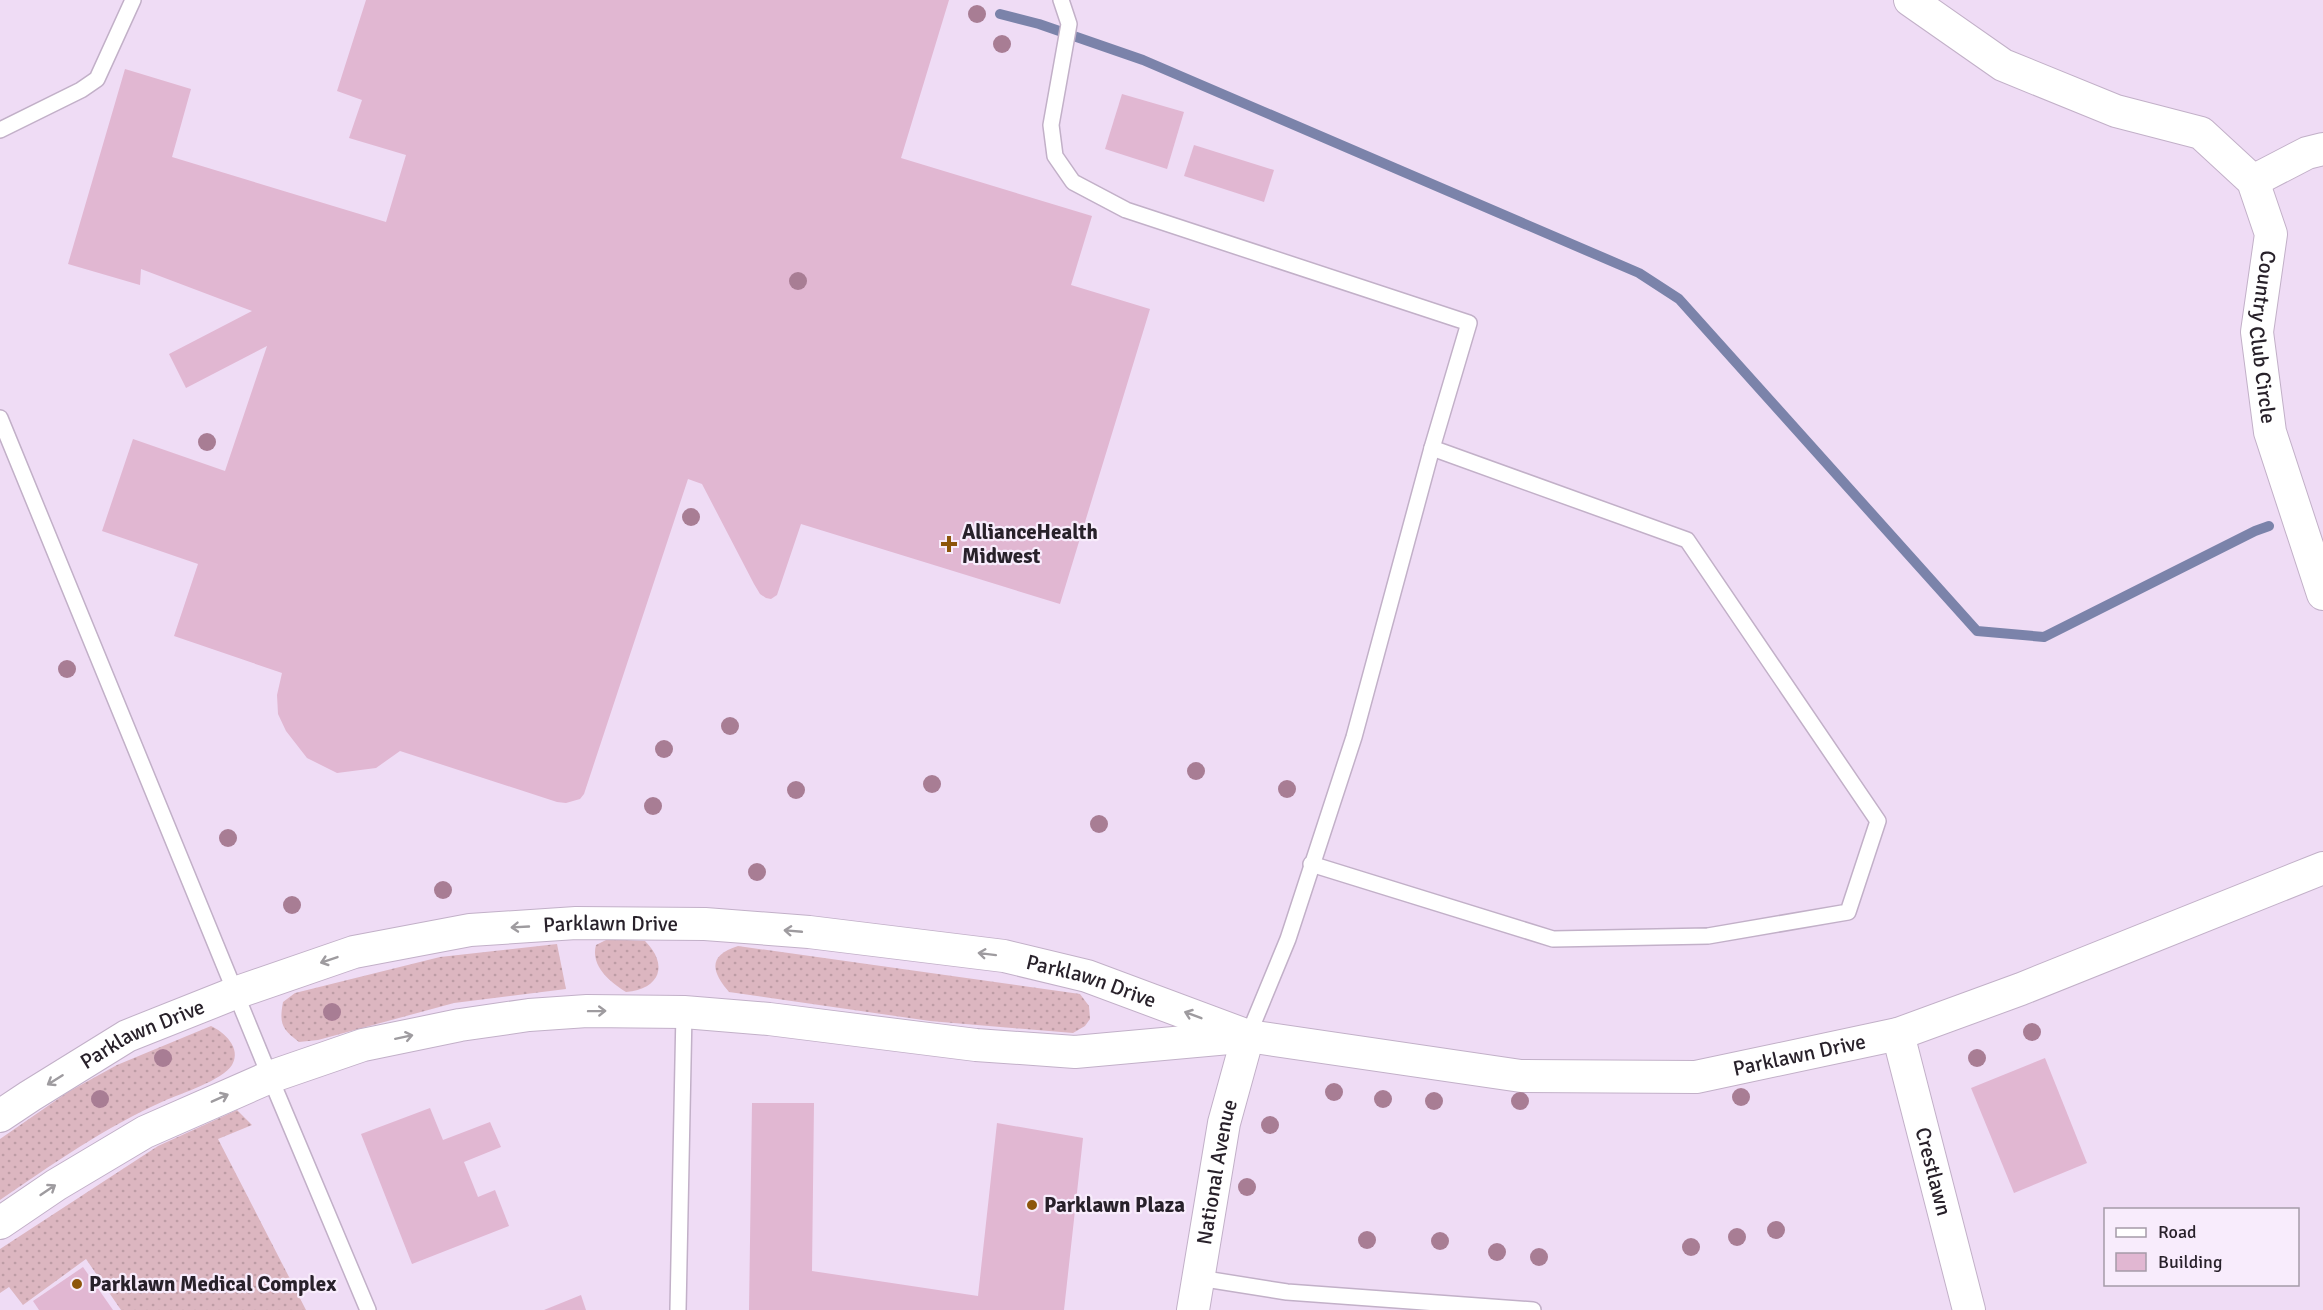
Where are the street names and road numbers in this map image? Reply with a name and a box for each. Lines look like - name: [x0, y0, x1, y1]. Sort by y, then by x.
- street label: Country Club Circle: [2243, 249, 2282, 425]
- street label: Parklawn Drive: [542, 910, 678, 938]
- street label: Parklawn Drive: [1024, 949, 1160, 1014]
- street label: Parklawn Drive: [75, 993, 208, 1075]
- street label: Parklawn Drive: [1731, 1028, 1868, 1082]
- street label: National Avenue: [1191, 1096, 1243, 1247]
- street label: Crestlawn: [1910, 1125, 1957, 1219]

